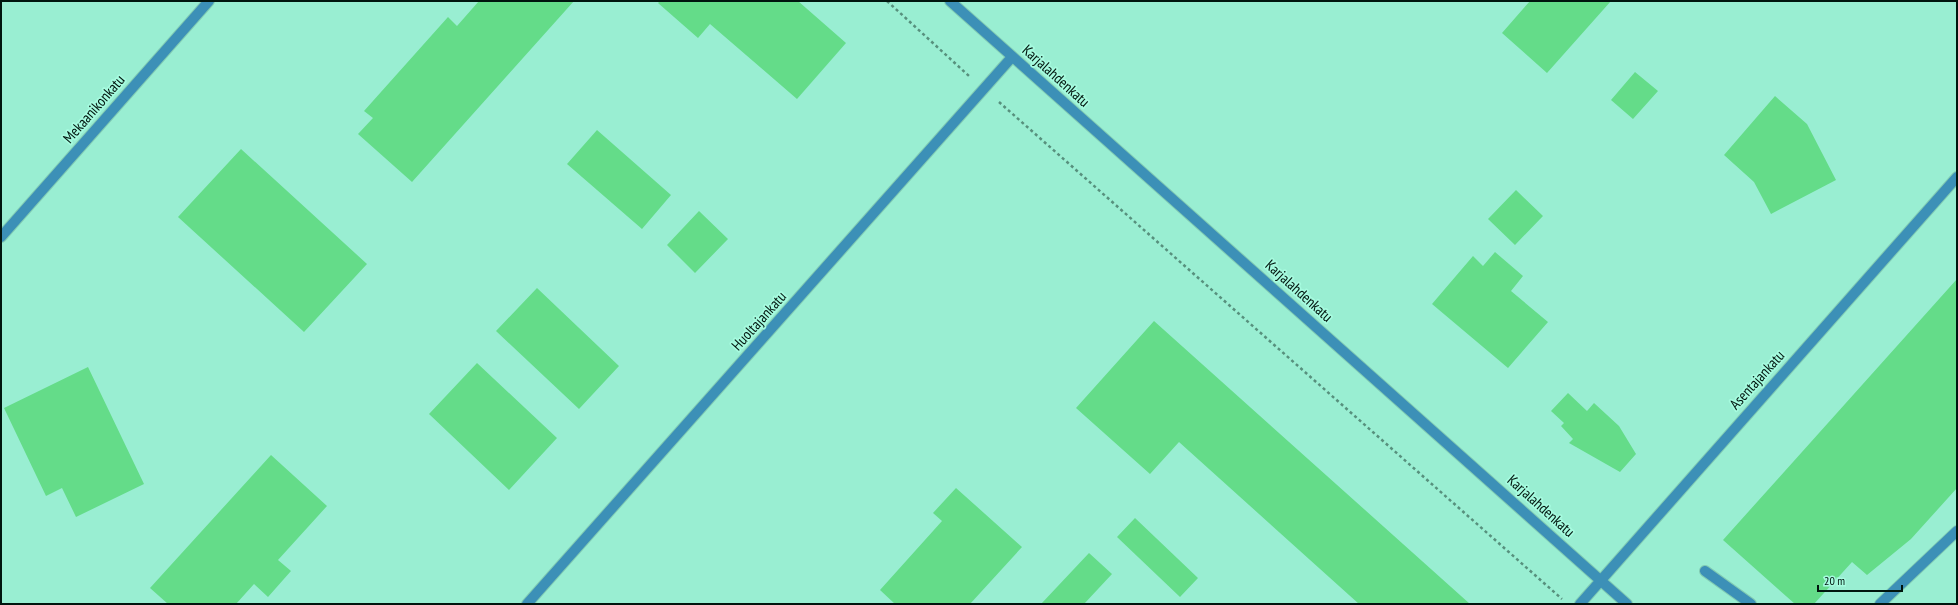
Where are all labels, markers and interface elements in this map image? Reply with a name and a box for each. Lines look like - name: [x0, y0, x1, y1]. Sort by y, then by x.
- street label: Karjalahdenkatu: [1019, 40, 1094, 111]
- street label: Mekaanikonkatu: [59, 71, 129, 147]
- street label: Karjalahdenkatu: [1262, 255, 1337, 326]
- street label: Huoltajankatu: [727, 287, 790, 354]
- street label: Asentajankatu: [1725, 346, 1788, 413]
- street label: Karjalahdenkatu: [1504, 470, 1579, 541]
- scale bar: [1818, 567, 1902, 593]
- text: 20 m: [1824, 573, 1845, 588]

